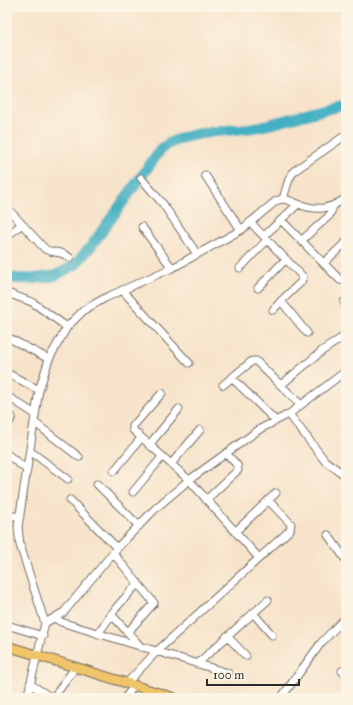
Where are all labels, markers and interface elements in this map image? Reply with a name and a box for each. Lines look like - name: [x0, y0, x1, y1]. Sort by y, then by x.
- scale bar: [207, 661, 299, 687]
- text: 100 m: [213, 668, 244, 682]

